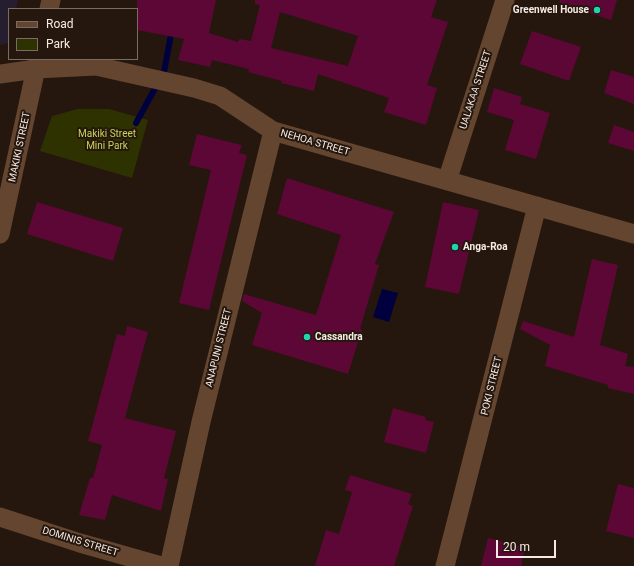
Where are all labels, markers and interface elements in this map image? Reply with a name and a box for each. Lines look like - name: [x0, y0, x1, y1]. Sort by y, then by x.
- place label: Greenwell House: [513, 4, 589, 16]
- marker: Greenwell House: [592, 5, 602, 15]
- legend: [8, 8, 138, 60]
- text: Road: [46, 17, 74, 31]
- text: Park: [46, 37, 70, 51]
- street label: UALAKAA STREET: [458, 49, 494, 131]
- street label: MAKIKI STREET: [7, 111, 33, 183]
- street label: NEHOA STREET: [279, 127, 351, 159]
- park label: Makiki Street Mini Park: [78, 128, 136, 152]
- place label: Anga-Roa: [463, 241, 508, 253]
- marker: Anga-Roa: [450, 242, 460, 252]
- street label: ANAPUNI STREET: [203, 307, 235, 389]
- place label: Cassandra: [315, 331, 363, 343]
- marker: Cassandra: [302, 332, 312, 342]
- street label: POKI STREET: [479, 355, 505, 417]
- street label: DOMINIS STREET: [41, 525, 119, 559]
- scale bar: [498, 532, 558, 558]
- text: 20 m: [503, 540, 530, 554]

